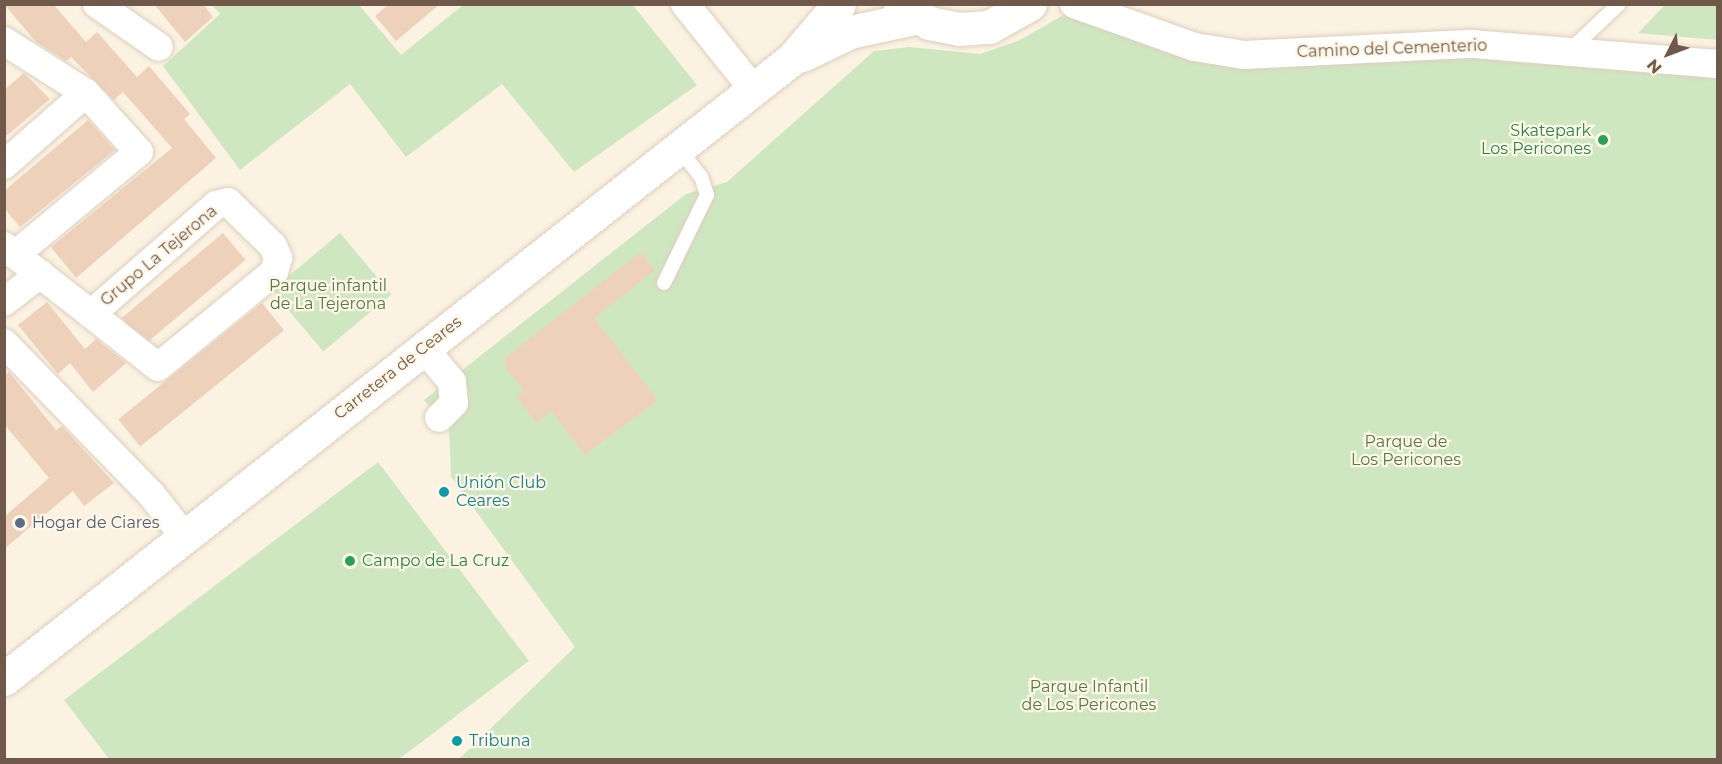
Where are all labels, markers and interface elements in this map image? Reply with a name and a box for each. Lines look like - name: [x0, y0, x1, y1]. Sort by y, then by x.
- north arrow: [1638, 24, 1698, 84]
- street label: Camino del Cementerio: [1296, 36, 1488, 62]
- text: N: [1643, 55, 1666, 78]
- place label: Skatepark Los Pericones: [1481, 121, 1591, 159]
- marker: Skatepark Los Pericones: [1596, 133, 1610, 147]
- street label: Grupo La Tejerona: [97, 202, 221, 310]
- park label: Parque infantil de La Tejerona: [269, 276, 387, 314]
- street label: Carretera de Ceares: [331, 312, 465, 424]
- park label: Parque de Los Pericones: [1351, 432, 1461, 470]
- place label: Unión Club Ceares: [456, 473, 546, 511]
- marker: Unión Club Ceares: [437, 485, 451, 499]
- place label: Hogar de Ciares: [32, 513, 160, 533]
- marker: Hogar de Ciares: [13, 516, 27, 530]
- place label: Campo de La Cruz: [362, 551, 509, 571]
- marker: Campo de La Cruz: [343, 554, 357, 568]
- park label: Parque Infantil de Los Pericones: [1022, 677, 1156, 715]
- place label: Tribuna: [469, 731, 530, 751]
- marker: Tribuna: [450, 734, 464, 748]

